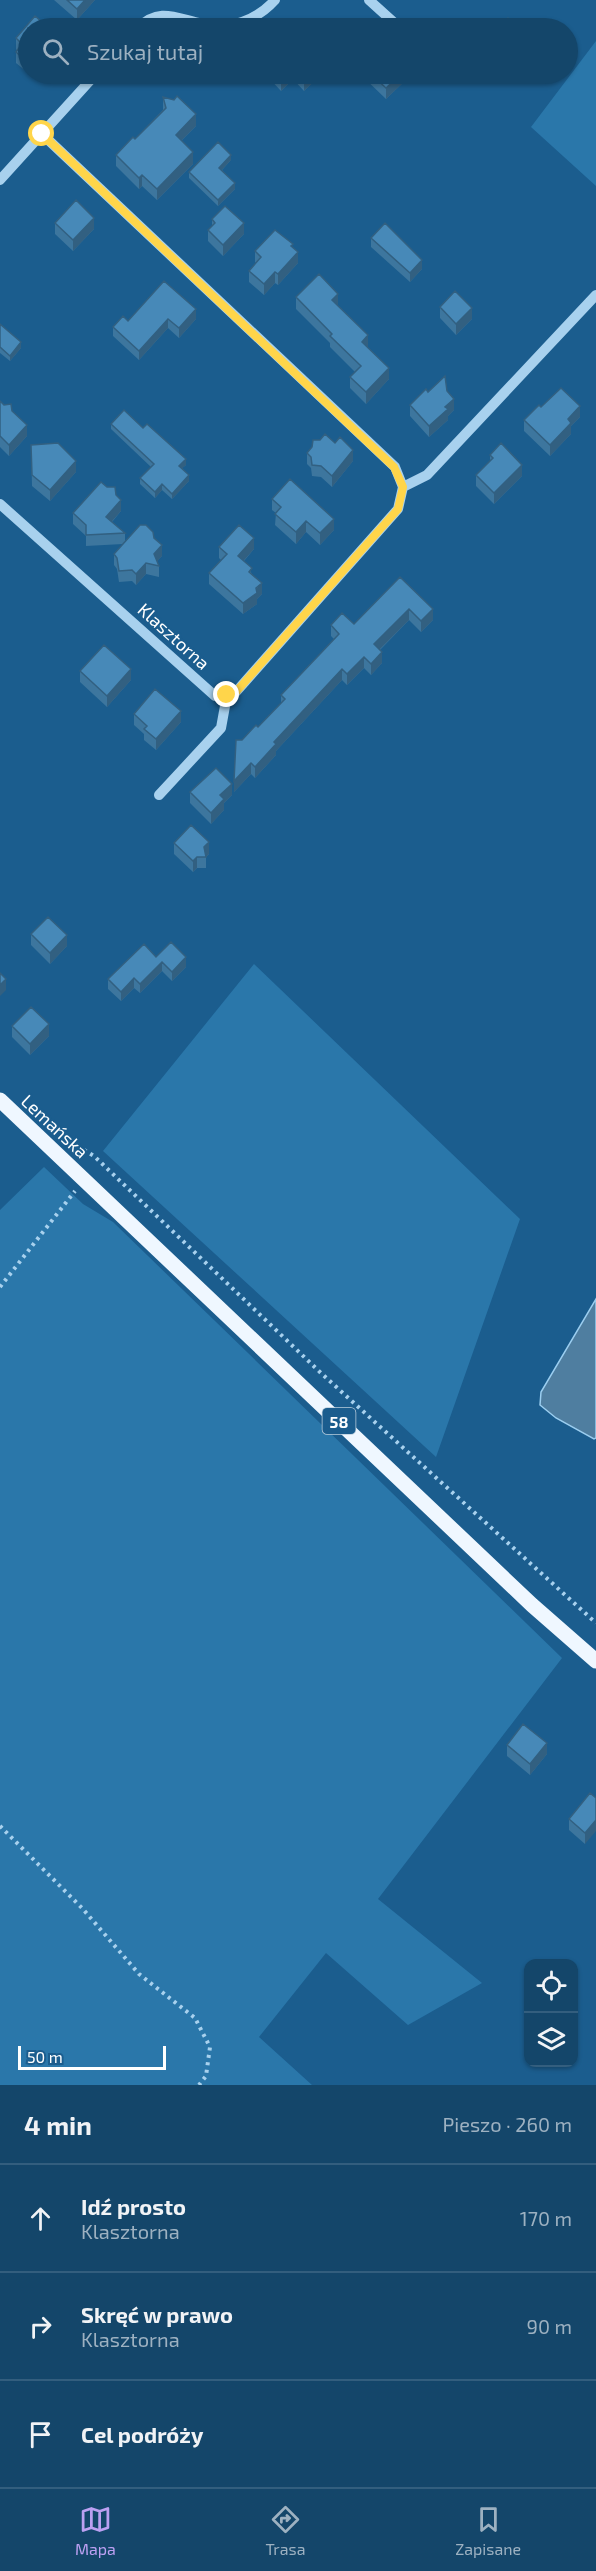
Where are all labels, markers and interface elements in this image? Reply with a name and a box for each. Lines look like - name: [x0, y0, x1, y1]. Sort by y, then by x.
- search box: [18, 18, 578, 84]
- icon: search: [39, 35, 72, 68]
- text: Szukaj tutaj: [87, 38, 203, 64]
- route start: [28, 120, 54, 146]
- street label: Klasztorna: [134, 598, 214, 674]
- route end: [213, 681, 239, 707]
- street label: Lemańska: [17, 1090, 93, 1162]
- road number: 58: [322, 1408, 356, 1434]
- map controls: [524, 1959, 578, 2067]
- button: locate: [524, 1959, 578, 2013]
- button: layers: [524, 2013, 578, 2067]
- scale bar: [18, 2043, 166, 2070]
- text: 50 m: [27, 2047, 63, 2066]
- text: 4 min: [24, 2109, 92, 2140]
- text: Pieszo · 260 m: [442, 2112, 572, 2136]
- text: Idź prosto: [81, 2193, 186, 2219]
- icon: ahead: [24, 2202, 57, 2235]
- text: 170 m: [520, 2206, 572, 2230]
- text: Klasztorna: [81, 2219, 180, 2243]
- text: Skręć w prawo: [81, 2301, 233, 2327]
- icon: right: [24, 2310, 57, 2343]
- text: 90 m: [527, 2314, 572, 2338]
- text: Klasztorna: [81, 2327, 180, 2351]
- icon: arrive: [24, 2418, 57, 2451]
- text: Cel podróży: [81, 2421, 203, 2447]
- tab: Mapa: [75, 2503, 116, 2558]
- tab: Trasa: [266, 2503, 305, 2558]
- tab: Zapisane: [455, 2503, 521, 2558]

